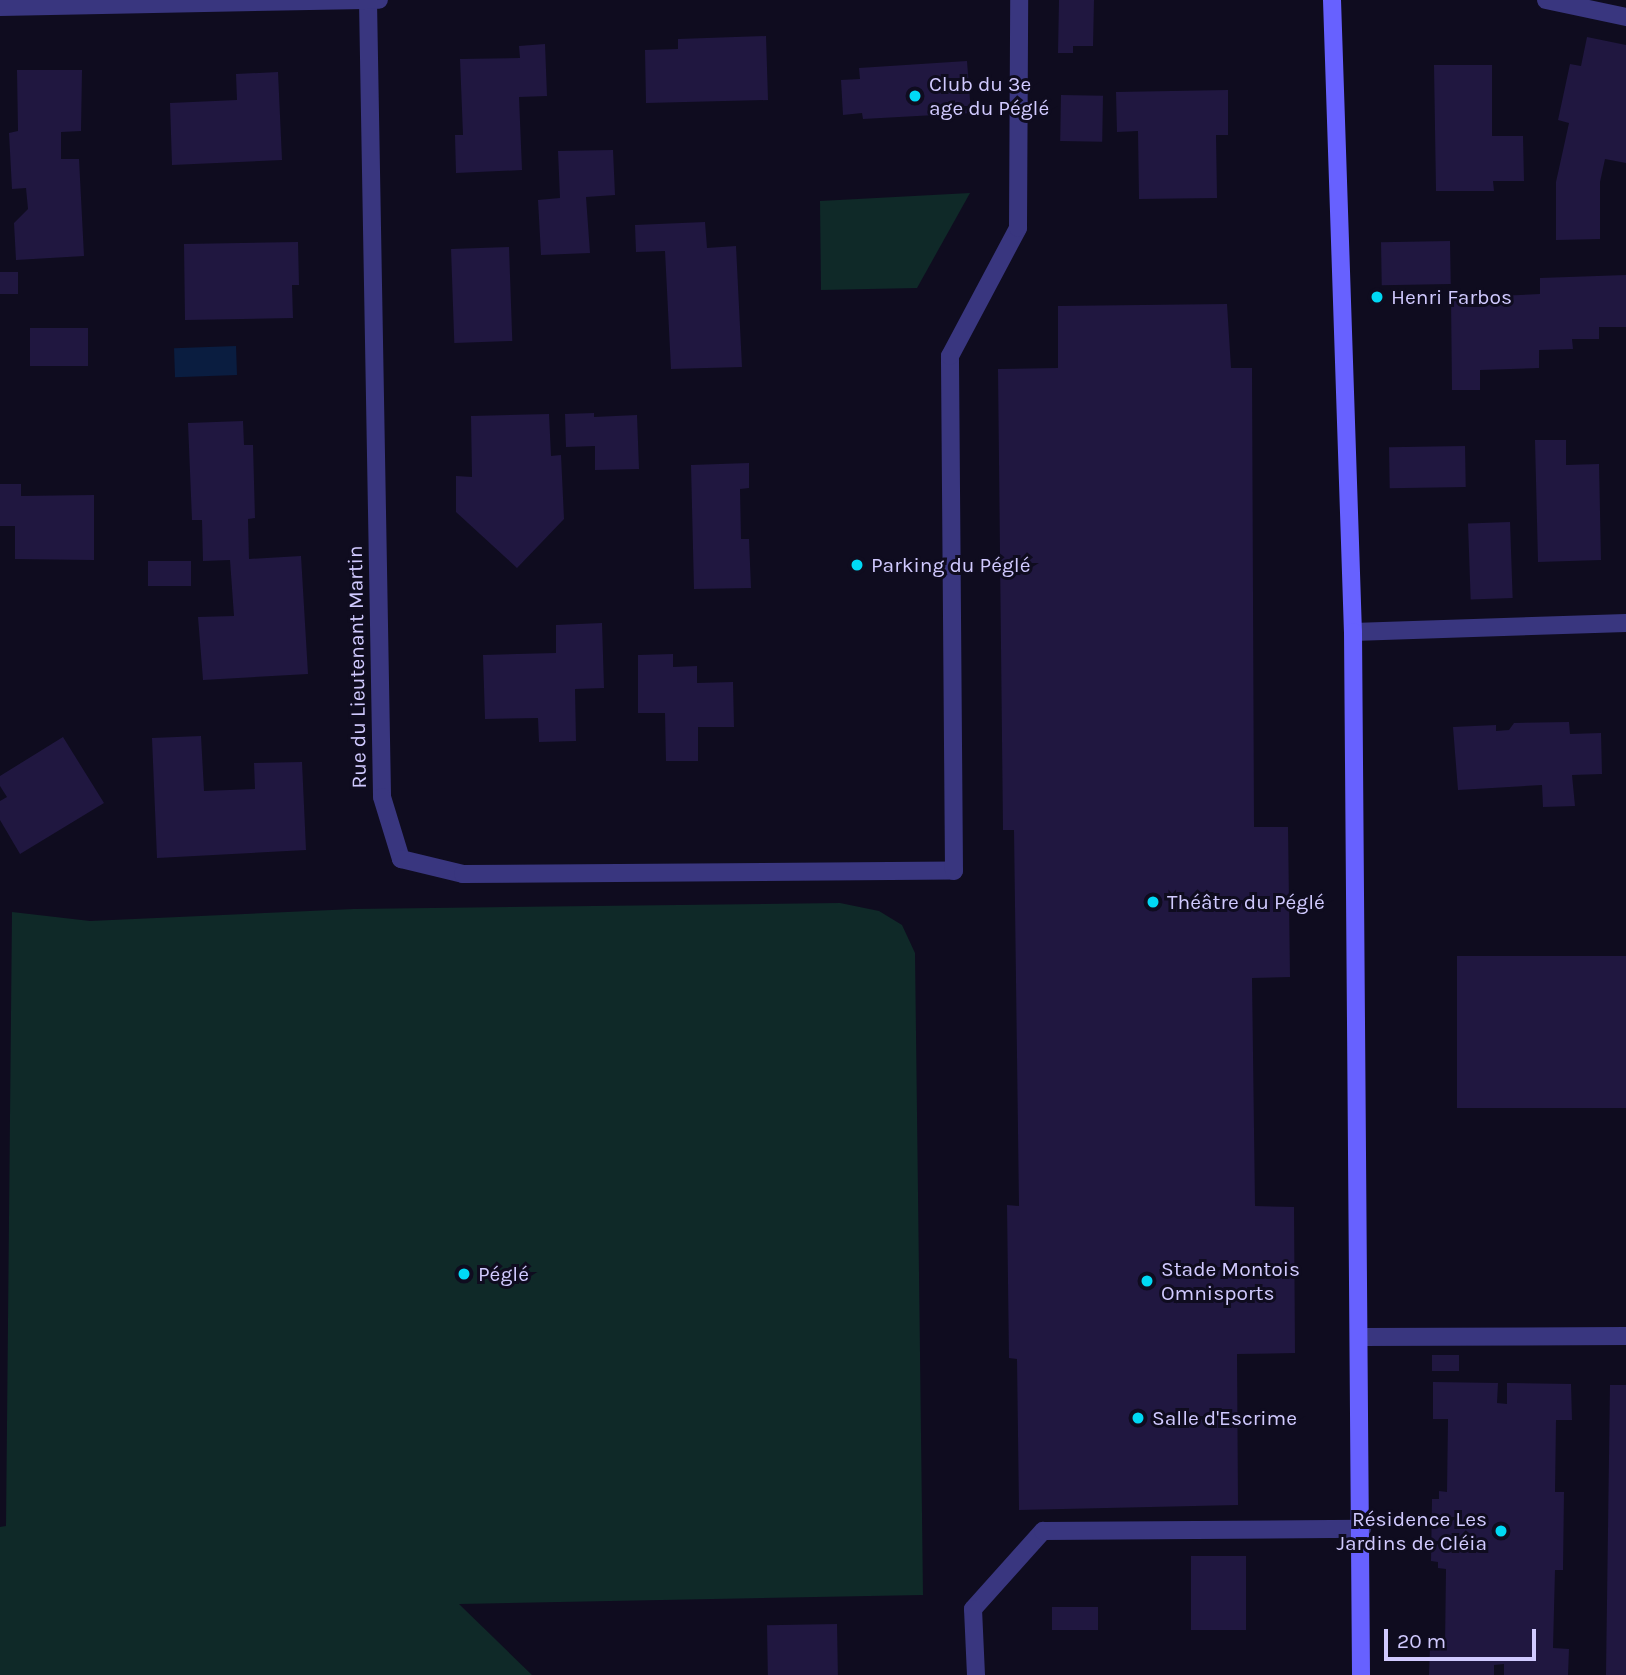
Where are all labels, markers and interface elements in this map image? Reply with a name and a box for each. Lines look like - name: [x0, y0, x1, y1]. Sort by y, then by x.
- place label: Club du 3e age du Péglé: [929, 71, 1049, 121]
- marker: Club du 3e age du Péglé: [907, 88, 923, 104]
- place label: Henri Farbos: [1391, 284, 1512, 310]
- marker: Henri Farbos: [1369, 289, 1385, 305]
- street label: Rue du Lieutenant Martin: [342, 545, 372, 789]
- place label: Parking du Péglé: [871, 552, 1030, 578]
- marker: Parking du Péglé: [849, 557, 865, 573]
- place label: Théâtre du Péglé: [1167, 889, 1325, 915]
- marker: Théâtre du Péglé: [1145, 894, 1161, 910]
- place label: Stade Montois Omnisports: [1161, 1256, 1300, 1306]
- place label: Péglé: [478, 1261, 529, 1287]
- marker: Péglé: [456, 1266, 472, 1282]
- marker: Stade Montois Omnisports: [1139, 1273, 1155, 1289]
- place label: Salle d'Escrime: [1152, 1405, 1297, 1431]
- marker: Salle d'Escrime: [1130, 1410, 1146, 1426]
- place label: Résidence Les Jardins de Cléia: [1336, 1506, 1487, 1556]
- marker: Résidence Les Jardins de Cléia: [1493, 1523, 1509, 1539]
- scale bar: [1388, 1616, 1540, 1660]
- text: 20 m: [1397, 1629, 1446, 1653]

